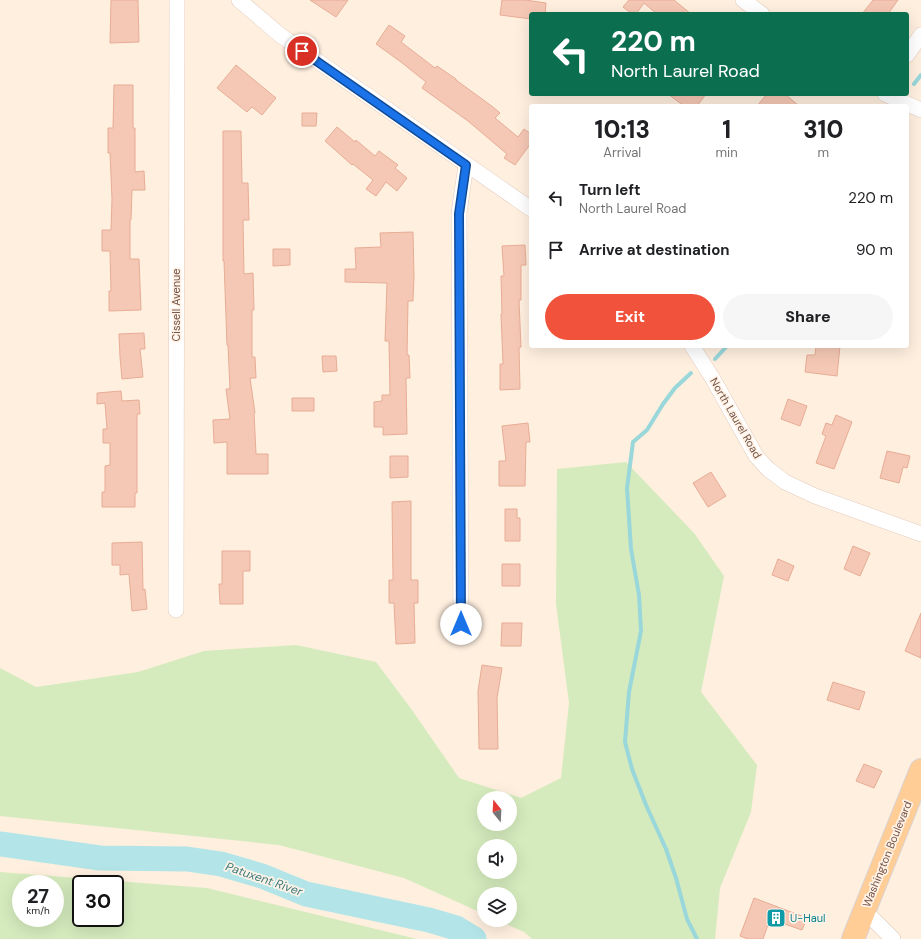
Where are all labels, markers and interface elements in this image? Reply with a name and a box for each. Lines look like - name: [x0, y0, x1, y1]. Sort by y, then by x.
- text: 220 m: [611, 23, 696, 60]
- icon: left: [545, 28, 597, 80]
- pin: [285, 34, 319, 68]
- icon: arrive: [291, 40, 313, 62]
- text: North Laurel Road: [611, 59, 760, 83]
- text: 10:13: [595, 114, 650, 145]
- text: 1: [722, 114, 731, 145]
- text: 310: [803, 114, 843, 145]
- text: Arrival: [603, 144, 641, 161]
- text: min: [716, 144, 738, 161]
- text: m: [818, 144, 829, 161]
- text: Turn left: [579, 180, 640, 200]
- icon: left: [545, 187, 567, 209]
- text: 220 m: [848, 188, 893, 208]
- text: North Laurel Road: [579, 200, 686, 217]
- icon: arrive: [545, 239, 567, 261]
- text: Arrive at destination: [579, 240, 730, 260]
- text: 90 m: [856, 240, 893, 260]
- street label: Cissell Avenue: [169, 268, 183, 342]
- button: Exit: [545, 294, 715, 340]
- button: Share: [723, 294, 893, 340]
- street label: North Laurel Road: [707, 375, 765, 461]
- position arrow: [440, 603, 482, 645]
- north arrow: [477, 791, 517, 831]
- map controls: [477, 791, 517, 927]
- street label: Washington Boulevard: [859, 799, 915, 909]
- button: sound: [477, 839, 517, 879]
- water label: Patuxent River: [223, 858, 305, 900]
- speed limit sign: 30: [72, 875, 124, 927]
- text: 27: [27, 883, 49, 909]
- button: layers: [477, 887, 517, 927]
- text: km/h: [26, 904, 50, 917]
- building icon: U-Haul: [765, 907, 787, 929]
- place label: U-Haul: [790, 911, 825, 925]

